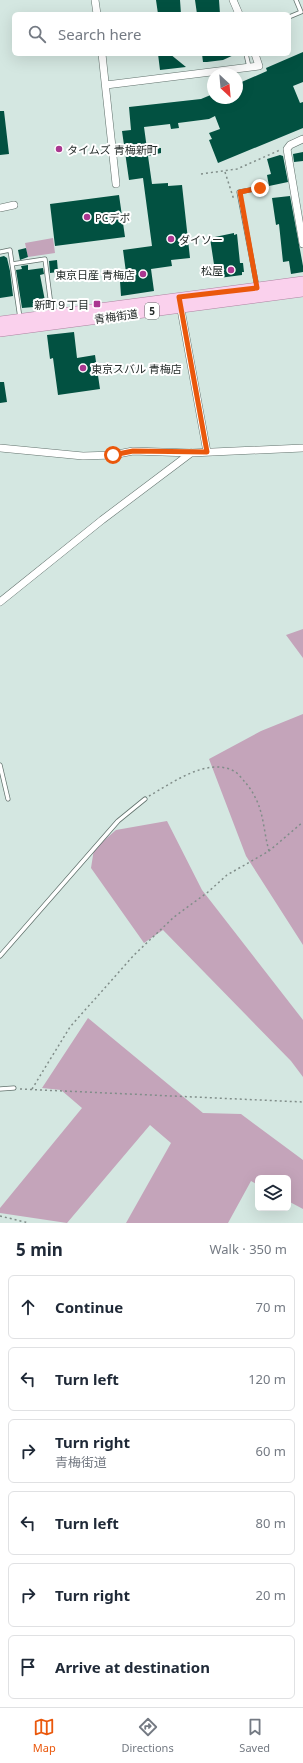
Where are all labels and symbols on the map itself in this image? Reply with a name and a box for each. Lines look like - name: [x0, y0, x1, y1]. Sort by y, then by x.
- north arrow: [207, 68, 243, 104]
- place label: タイムズ 青梅新町: [67, 142, 158, 157]
- marker: タイムズ 青梅新町: [54, 144, 64, 154]
- route end: [251, 179, 269, 197]
- place label: PCデポ: [95, 210, 131, 225]
- marker: PCデポ: [82, 212, 92, 222]
- place label: ダイソー: [179, 232, 223, 247]
- marker: ダイソー: [166, 234, 176, 244]
- place label: 松屋: [201, 263, 223, 278]
- marker: 松屋: [226, 265, 236, 275]
- place label: 東京日産 青梅店: [55, 267, 135, 282]
- marker: 東京日産 青梅店: [138, 269, 148, 279]
- place label: 新町９丁目: [34, 297, 89, 312]
- marker: 新町９丁目: [92, 299, 102, 309]
- road number: 5: [145, 303, 159, 319]
- street label: 青梅街道: [93, 306, 139, 326]
- place label: 東京スバル 青梅店: [91, 361, 182, 376]
- marker: 東京スバル 青梅店: [78, 363, 88, 373]
- route start: [104, 446, 122, 464]

